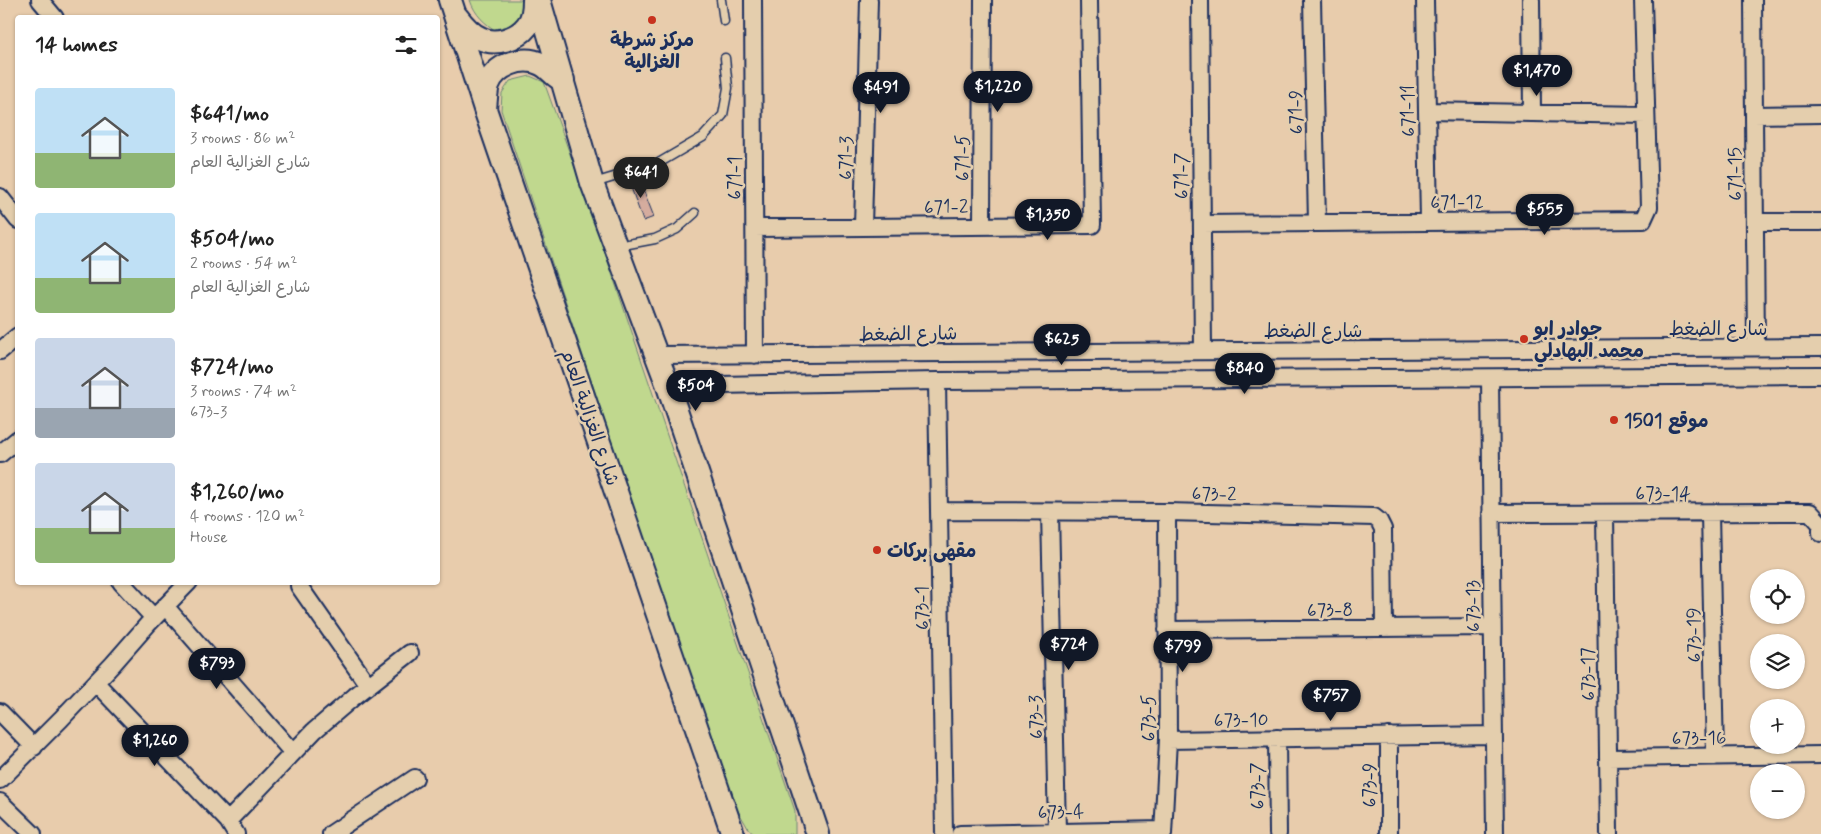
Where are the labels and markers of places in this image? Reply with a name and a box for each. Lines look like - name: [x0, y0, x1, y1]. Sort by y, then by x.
- marker: مركز شرطة الغزالية: [646, 14, 658, 26]
- place label: مركز شرطة الغزالية: [610, 28, 694, 75]
- pin: $1,470: [1496, 54, 1578, 97]
- pin: $1,220: [957, 70, 1039, 113]
- pin: $491: [851, 72, 911, 114]
- pin: $641: [611, 156, 671, 199]
- pin: $555: [1515, 194, 1575, 236]
- pin: $1,350: [1007, 198, 1089, 241]
- place label: جوادر ابو محمد البهادلي: [1532, 317, 1644, 367]
- pin: $625: [1032, 324, 1092, 366]
- marker: جوادر ابو محمد البهادلي: [1518, 333, 1530, 345]
- pin: $840: [1215, 352, 1275, 395]
- pin: $504: [666, 370, 726, 412]
- place label: موقع 1501: [1624, 409, 1709, 434]
- marker: موقع 1501: [1608, 414, 1620, 426]
- place label: مقهى بركات: [887, 539, 976, 564]
- marker: مقهى بركات: [871, 544, 883, 556]
- pin: $724: [1039, 628, 1099, 671]
- pin: $799: [1153, 630, 1213, 673]
- pin: $793: [187, 648, 247, 690]
- pin: $757: [1301, 680, 1361, 722]
- pin: $1,260: [114, 724, 196, 767]

